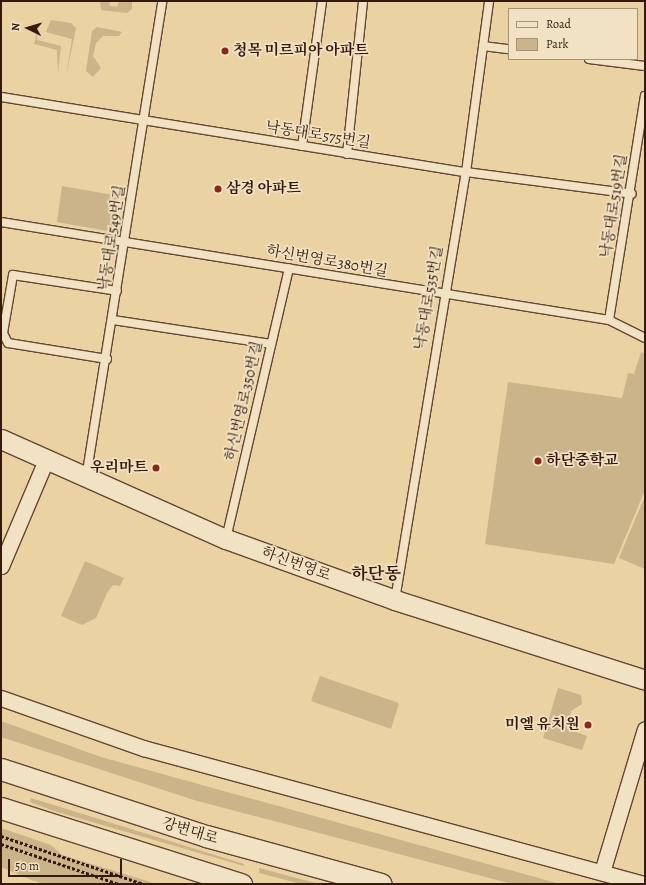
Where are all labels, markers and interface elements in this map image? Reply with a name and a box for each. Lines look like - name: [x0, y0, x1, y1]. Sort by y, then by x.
- north arrow: [8, 8, 48, 48]
- legend: [508, 8, 638, 60]
- text: Road: [546, 16, 571, 32]
- text: N: [8, 22, 23, 32]
- text: Park: [546, 36, 569, 52]
- place label: 청목 미르피아 아파트: [233, 42, 369, 60]
- marker: 청목 미르피아 아파트: [220, 46, 230, 56]
- street label: 낙동대로575번길: [264, 118, 372, 152]
- street label: 낙동대로519번길: [597, 153, 631, 259]
- place label: 삼경 아파트: [226, 180, 301, 198]
- street label: 낙동대로549번길: [95, 184, 129, 292]
- marker: 삼경 아파트: [213, 184, 223, 194]
- street label: 하신번영로380번길: [265, 241, 389, 281]
- street label: 낙동대로535번길: [411, 244, 447, 352]
- street label: 하신번영로350번길: [221, 339, 267, 463]
- place label: 하단중학교: [546, 452, 618, 470]
- marker: 하단중학교: [533, 456, 543, 466]
- place label: 우리마트: [90, 459, 148, 477]
- marker: 우리마트: [151, 463, 161, 473]
- street label: 하신번영로: [259, 543, 333, 585]
- district label: 하단동: [351, 564, 401, 584]
- place label: 미엘 유치원: [505, 716, 580, 734]
- marker: 미엘 유치원: [583, 720, 593, 730]
- street label: 강변대로: [160, 814, 220, 848]
- scale bar: [10, 851, 124, 877]
- text: 50 m: [15, 858, 39, 874]

